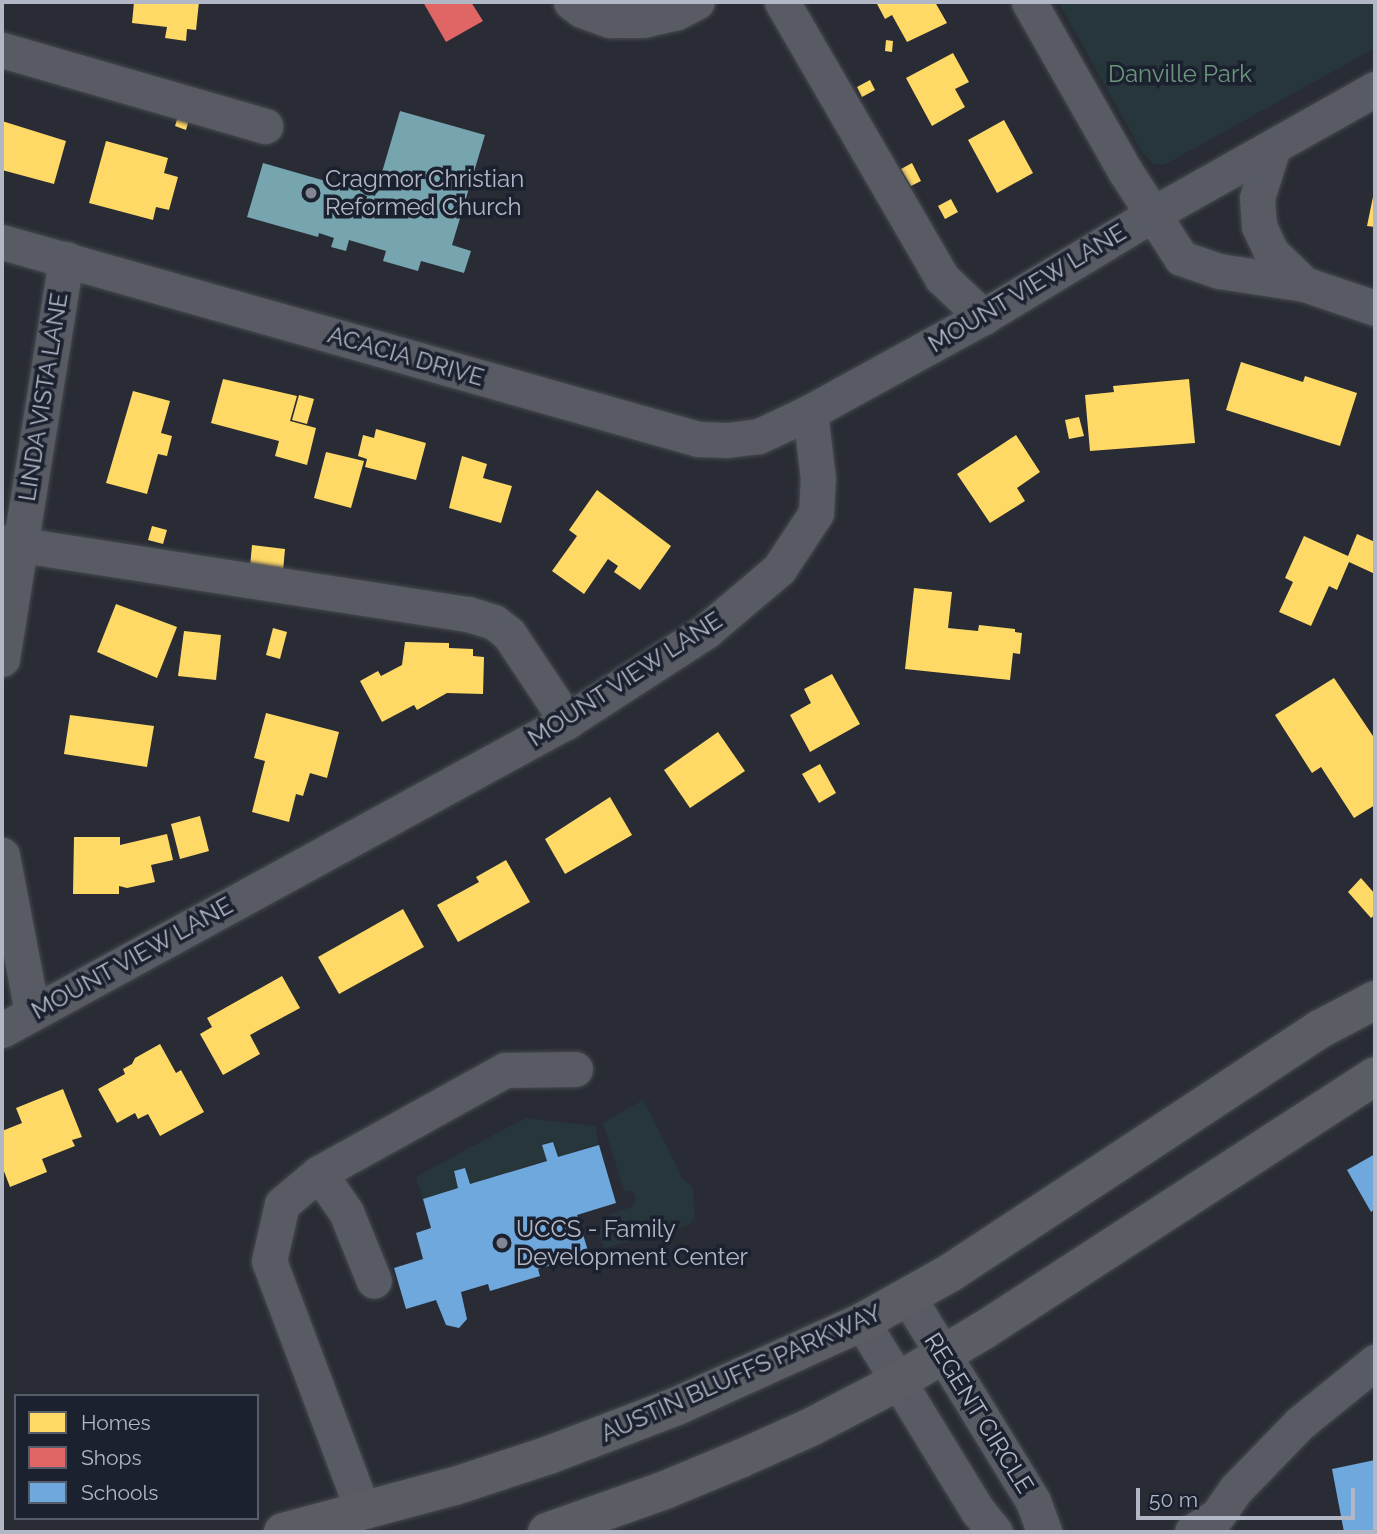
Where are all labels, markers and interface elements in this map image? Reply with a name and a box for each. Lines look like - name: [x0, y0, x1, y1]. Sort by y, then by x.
- park label: Danville Park: [1108, 60, 1252, 88]
- place label: Cragmor Christian Reformed Church: [325, 165, 525, 221]
- marker: Cragmor Christian Reformed Church: [303, 185, 319, 201]
- street label: MOUNT VIEW LANE: [922, 217, 1132, 359]
- street label: LINDA VISTA LANE: [12, 290, 74, 504]
- street label: ACACIA DRIVE: [324, 320, 488, 392]
- street label: MOUNT VIEW LANE: [522, 605, 728, 753]
- street label: MOUNT VIEW LANE: [25, 890, 239, 1026]
- place label: UCCS - Family Development Center: [516, 1215, 748, 1271]
- marker: UCCS - Family Development Center: [494, 1235, 510, 1251]
- street label: AUSTIN BLUFFS PARKWAY: [596, 1298, 886, 1448]
- street label: REGENT CIRCLE: [918, 1327, 1040, 1499]
- legend: [14, 1394, 259, 1520]
- text: Homes: [81, 1410, 151, 1435]
- text: Shops: [81, 1445, 142, 1470]
- scale bar: [1139, 1474, 1358, 1518]
- text: Schools: [81, 1480, 158, 1505]
- text: 50 m: [1149, 1487, 1198, 1512]

